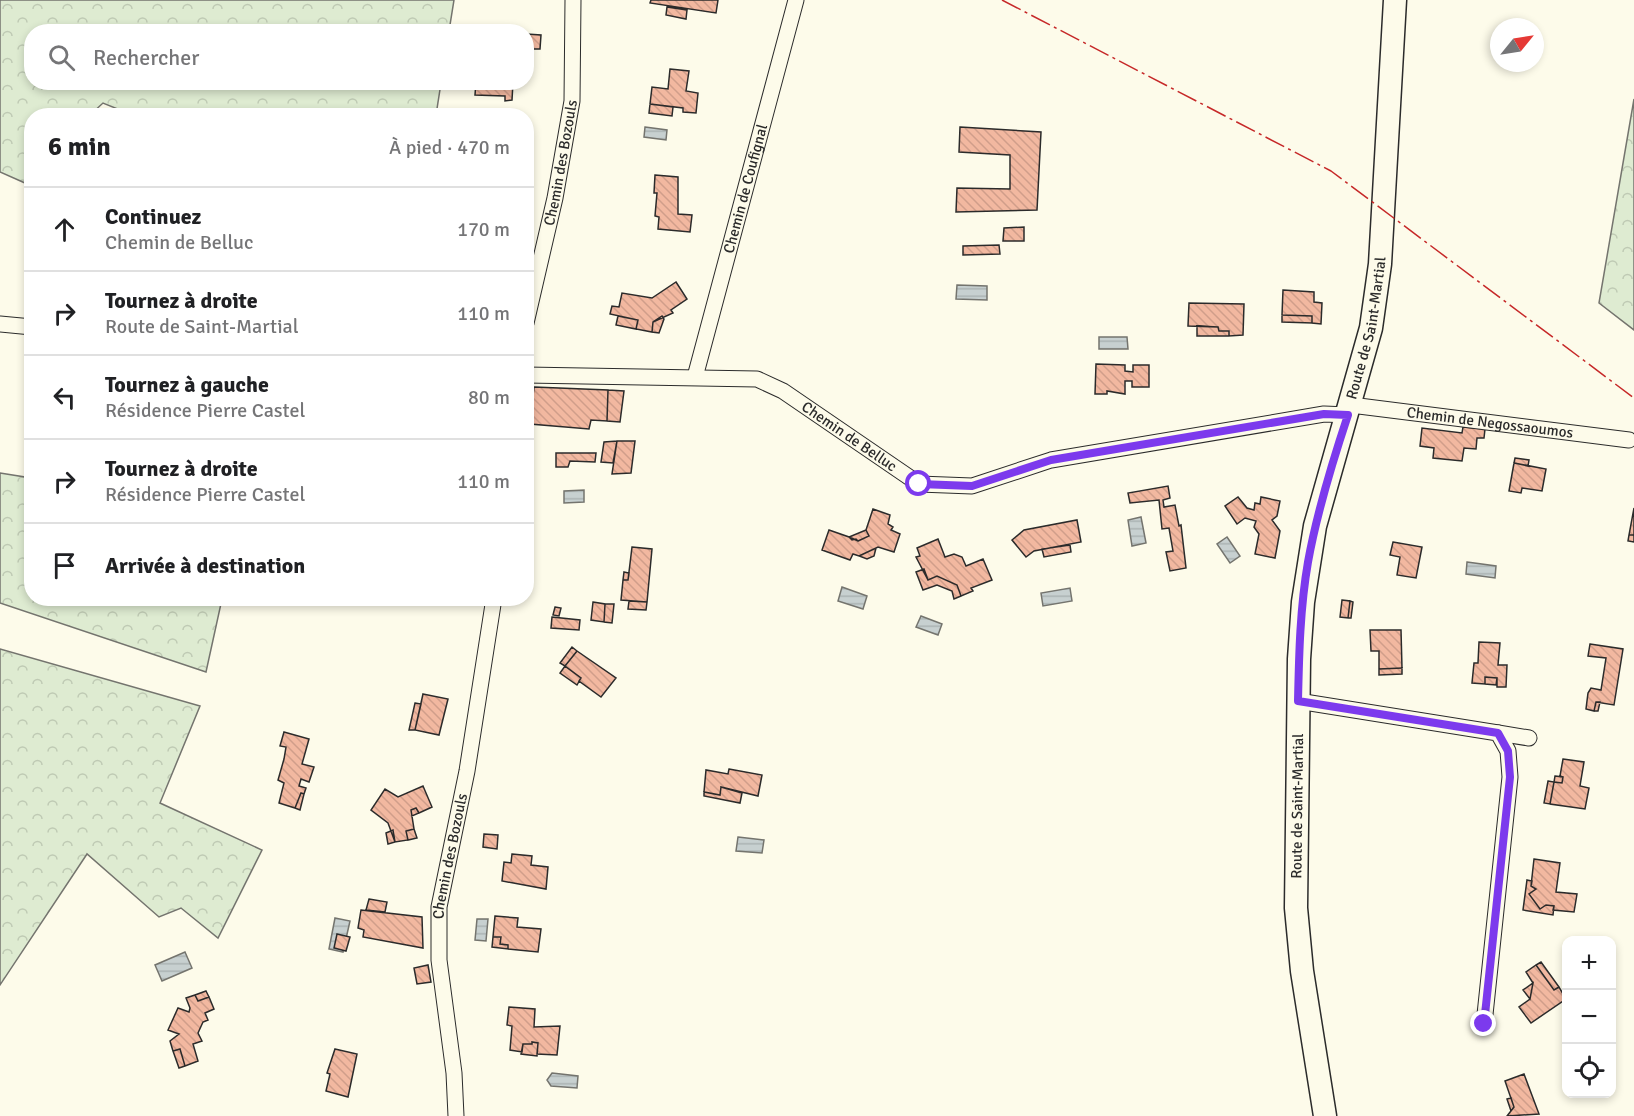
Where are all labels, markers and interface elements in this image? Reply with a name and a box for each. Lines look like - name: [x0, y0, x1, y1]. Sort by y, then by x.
- north arrow: [1490, 18, 1544, 72]
- search box: [24, 24, 534, 90]
- icon: search: [45, 41, 78, 74]
- text: Rechercher: [93, 44, 199, 71]
- street label: Chemin des Bozouls: [540, 98, 581, 228]
- street label: Chemin de Coufignal: [720, 122, 771, 255]
- text: 6 min: [48, 131, 111, 163]
- text: À pied · 470 m: [389, 135, 510, 160]
- text: Continuez: [105, 203, 201, 230]
- icon: ahead: [48, 213, 81, 246]
- text: 170 m: [457, 217, 510, 242]
- text: Chemin de Belluc: [105, 230, 253, 255]
- street label: Route de Saint-Martial: [1342, 256, 1389, 401]
- text: Tournez à droite: [105, 287, 258, 314]
- icon: right: [48, 297, 81, 330]
- text: 110 m: [457, 301, 510, 326]
- text: Route de Saint-Martial: [105, 314, 299, 339]
- text: Tournez à gauche: [105, 371, 269, 398]
- icon: left: [48, 381, 81, 414]
- text: 80 m: [468, 385, 510, 410]
- street label: Chemin de Belluc: [798, 397, 900, 475]
- text: Résidence Pierre Castel: [105, 398, 305, 423]
- street label: Chemin de Negossaoumos: [1406, 403, 1575, 442]
- text: Tournez à droite: [105, 455, 258, 482]
- icon: right: [48, 465, 81, 498]
- text: 110 m: [457, 469, 510, 494]
- route start: [905, 470, 931, 496]
- text: Résidence Pierre Castel: [105, 482, 305, 507]
- icon: arrive: [48, 549, 81, 582]
- text: Arrivée à destination: [105, 552, 305, 579]
- street label: Route de Saint-Martial: [1287, 733, 1307, 879]
- street label: Chemin des Bozouls: [430, 791, 471, 919]
- map controls: [1562, 936, 1616, 1098]
- button: +: [1562, 936, 1616, 990]
- button: −: [1562, 990, 1616, 1044]
- route end: [1470, 1010, 1496, 1036]
- button: locate: [1562, 1044, 1616, 1098]

